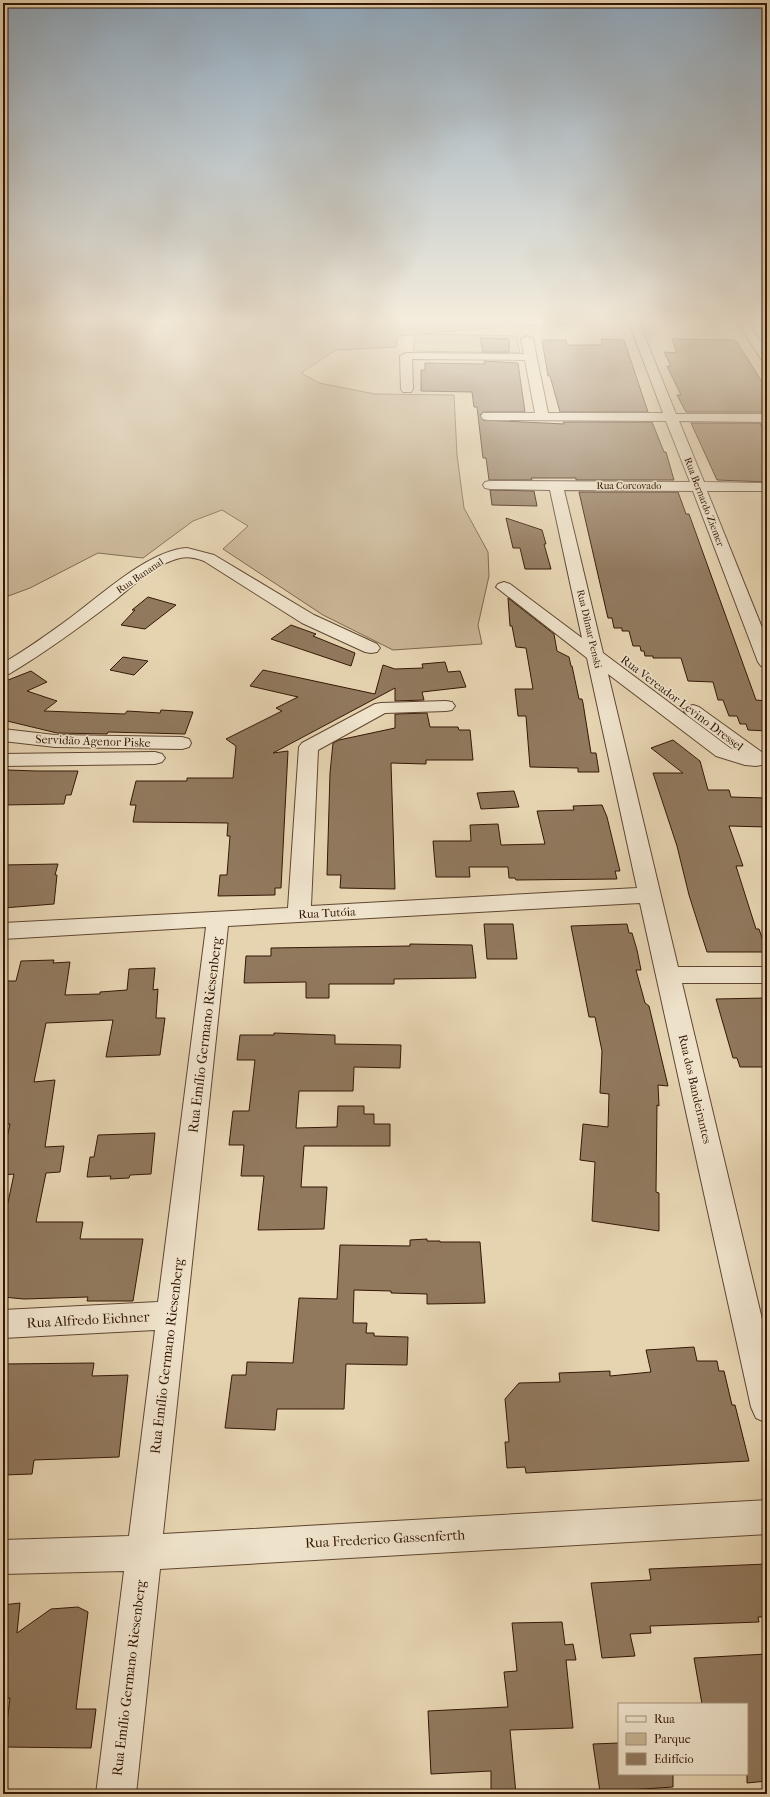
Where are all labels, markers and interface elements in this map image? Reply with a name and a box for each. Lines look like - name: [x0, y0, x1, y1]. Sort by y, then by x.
- street label: Rua Bernardo Ziemer: [681, 456, 727, 549]
- street label: Rua Corcovado: [597, 480, 661, 492]
- street label: Rua Bananal: [114, 556, 166, 596]
- street label: Rua Dilmar Penski: [574, 588, 604, 670]
- street label: Rua Vereador Levino Dressel: [618, 652, 747, 754]
- street label: Servidão Agenor Piske: [35, 732, 151, 750]
- street label: Rua Tutóia: [298, 904, 356, 921]
- street label: Rua Emílio Germano Riesenberg: [185, 935, 226, 1134]
- street label: Rua dos Bandeirantes: [676, 1033, 714, 1145]
- street label: Rua Emílio Germano Riesenberg: [147, 1256, 188, 1455]
- street label: Rua Alfredo Eichner: [26, 1308, 150, 1332]
- street label: Rua Frederico Gassenferth: [304, 1526, 466, 1552]
- street label: Rua Emílio Germano Riesenberg: [109, 1578, 150, 1777]
- legend: [618, 1703, 748, 1775]
- text: Rua: [654, 1712, 675, 1726]
- text: Parque: [654, 1732, 691, 1746]
- text: Edifício: [654, 1752, 694, 1766]

